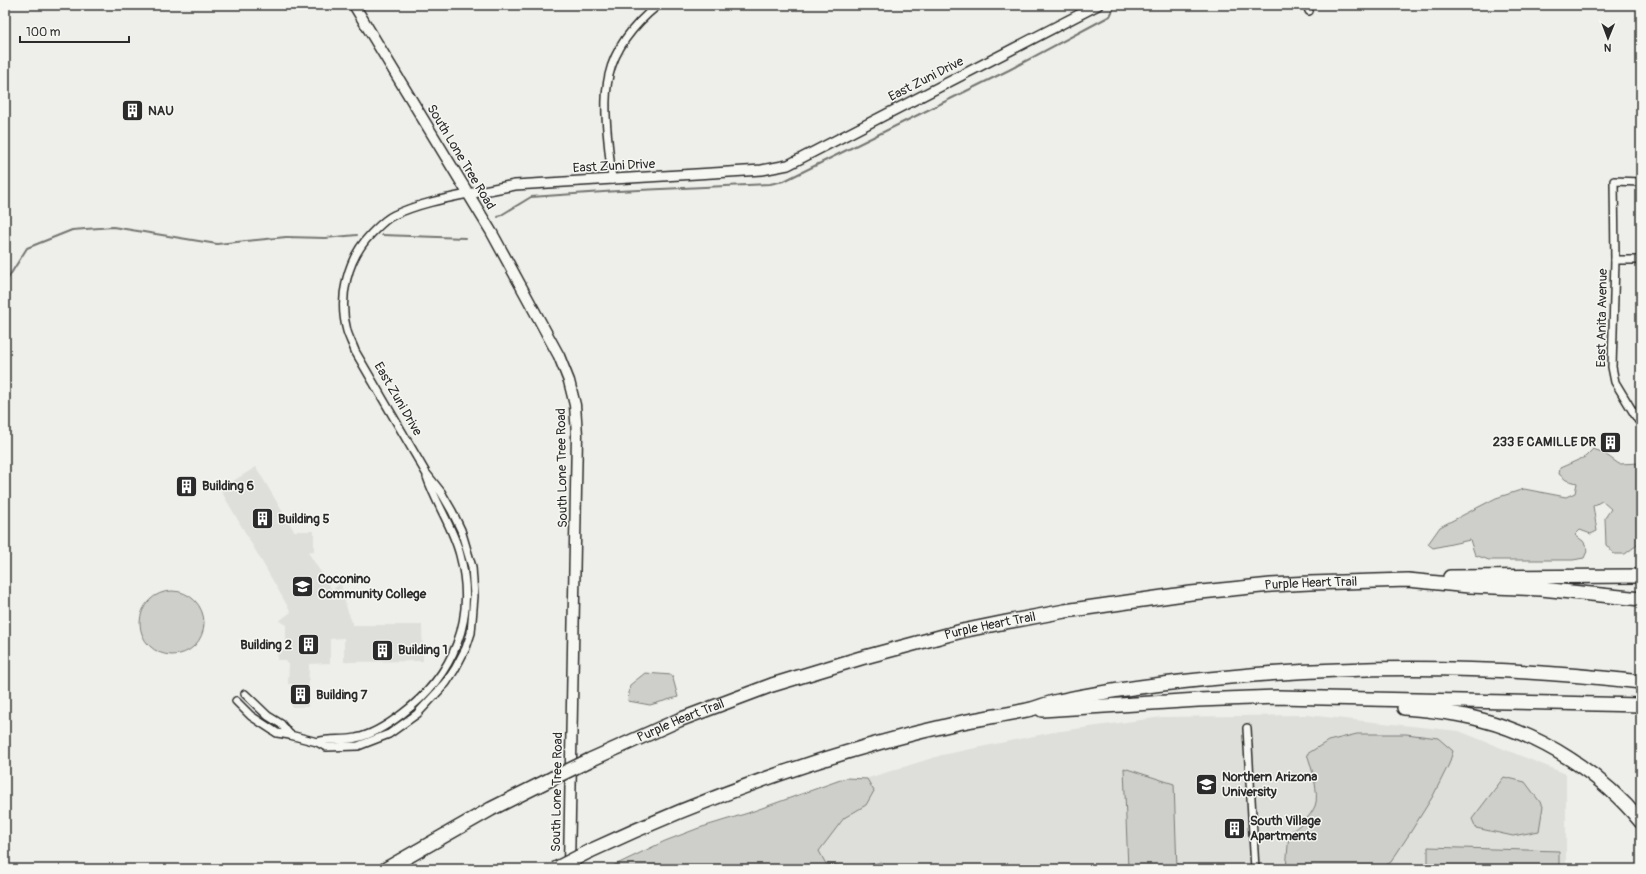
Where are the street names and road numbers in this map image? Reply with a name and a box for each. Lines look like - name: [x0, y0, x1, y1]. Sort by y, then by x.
- street label: East Zuni Drive: [886, 53, 967, 105]
- street label: South Lone Tree Road: [423, 102, 499, 212]
- street label: East Zuni Drive: [572, 156, 656, 176]
- street label: East Anita Avenue: [1593, 268, 1611, 368]
- street label: East Zuni Drive: [370, 359, 426, 439]
- street label: South Lone Tree Road: [553, 408, 571, 528]
- street label: Purple Heart Trail: [1264, 574, 1357, 594]
- street label: Purple Heart Trail: [943, 609, 1037, 643]
- street label: Purple Heart Trail: [635, 696, 727, 746]
- street label: South Lone Tree Road: [548, 732, 566, 852]

